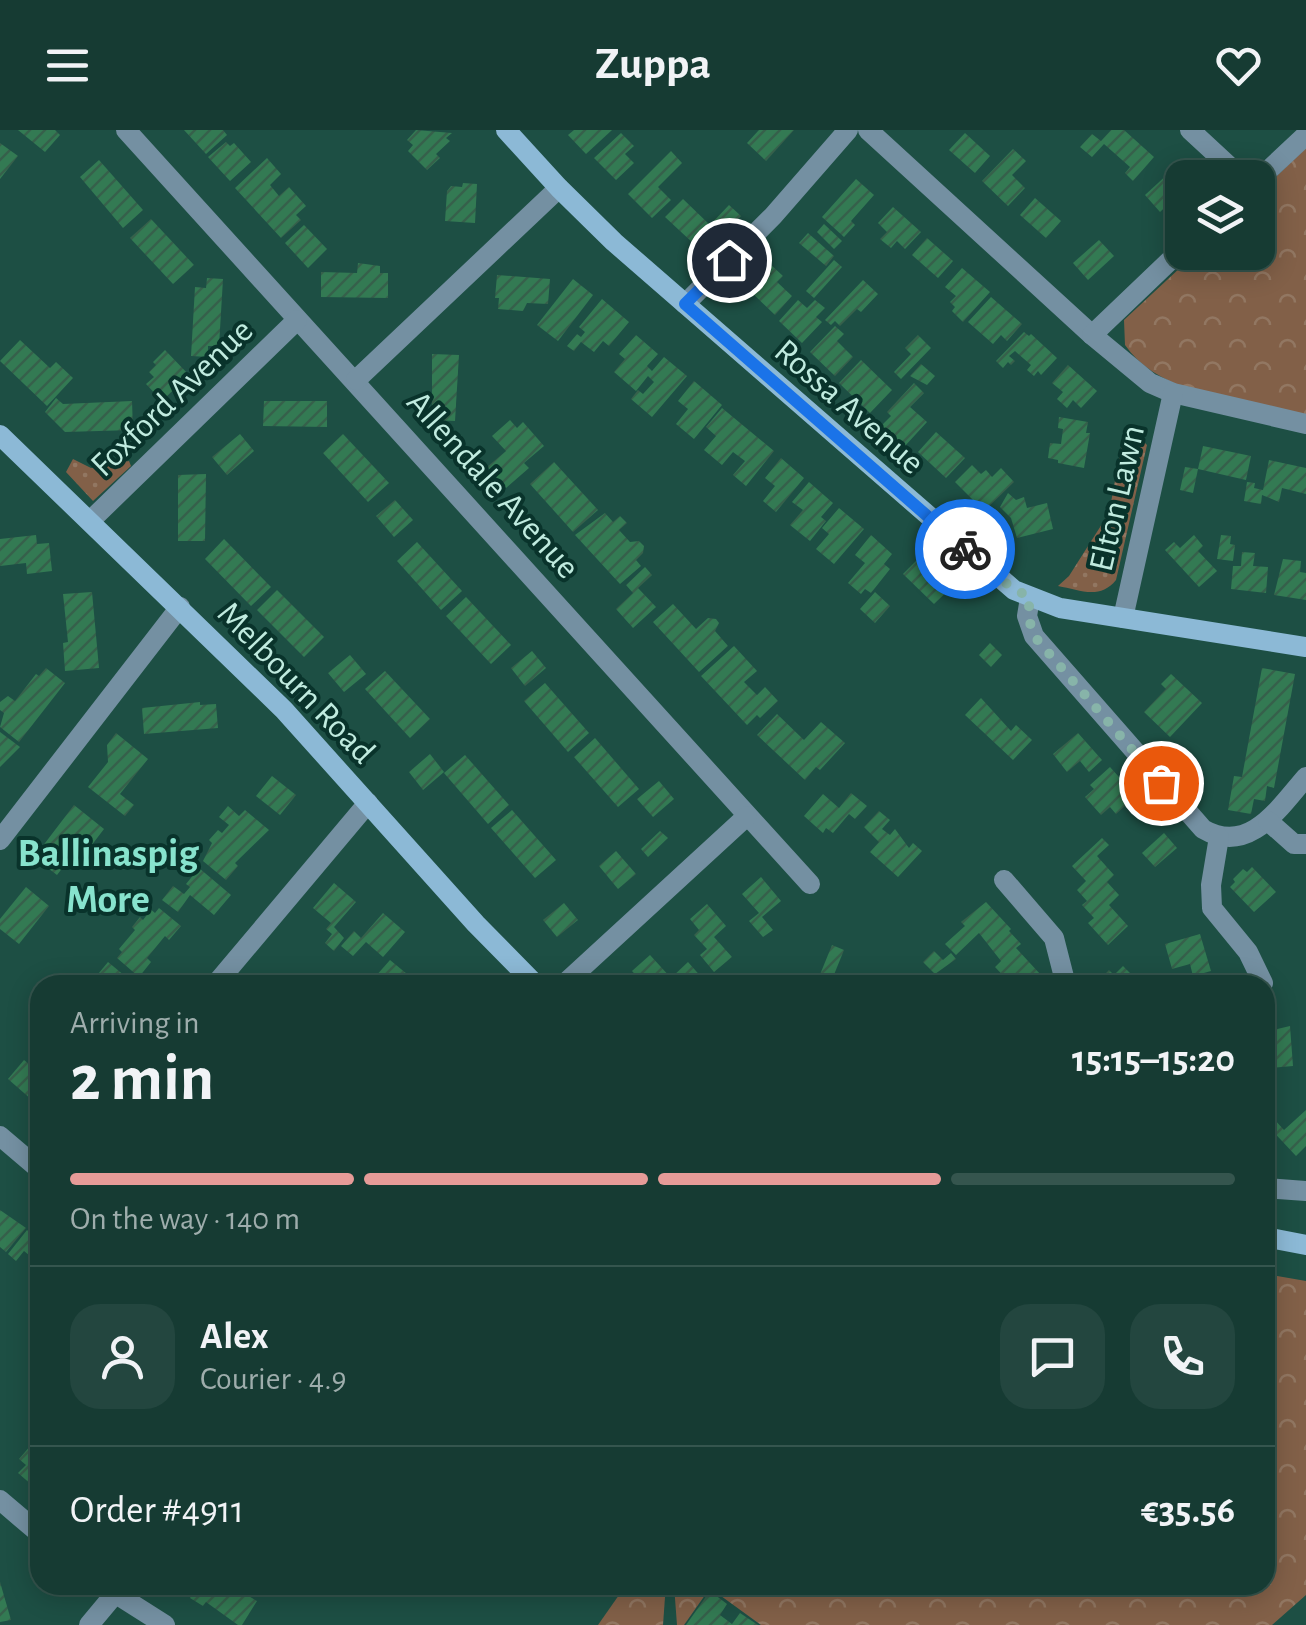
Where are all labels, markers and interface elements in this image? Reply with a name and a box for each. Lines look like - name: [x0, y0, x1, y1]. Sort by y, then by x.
- icon: menu: [40, 38, 95, 93]
- icon: heart: [1211, 38, 1266, 93]
- text: Zuppa: [595, 42, 711, 87]
- map controls: [1165, 160, 1275, 270]
- button: layers: [1165, 160, 1275, 270]
- pin: [687, 218, 772, 303]
- icon: home: [702, 233, 757, 288]
- street label: Foxford Avenue: [84, 313, 260, 484]
- street label: Rossa Avenue: [768, 333, 930, 481]
- street label: Allendale Avenue: [400, 385, 586, 585]
- street label: Elton Lawn: [1084, 422, 1151, 575]
- courier: [915, 499, 1015, 599]
- icon: bike: [938, 522, 993, 577]
- street label: Melbourn Road: [211, 596, 381, 770]
- pin: [1119, 741, 1204, 826]
- icon: bag: [1134, 756, 1189, 811]
- district label: Ballinaspig More: [18, 834, 199, 920]
- text: Arriving in: [70, 1007, 199, 1039]
- text: 15:15–15:20: [1072, 1041, 1235, 1079]
- text: 2 min: [70, 1047, 214, 1112]
- text: On the way · 140 m: [70, 1203, 300, 1235]
- button: person: [70, 1304, 175, 1409]
- button: chat: [1000, 1304, 1105, 1409]
- button: phone: [1130, 1304, 1235, 1409]
- text: Alex: [200, 1318, 269, 1356]
- text: Courier · 4.9: [200, 1363, 347, 1395]
- text: Order #4911: [70, 1492, 244, 1530]
- text: €35.56: [1141, 1492, 1235, 1530]

